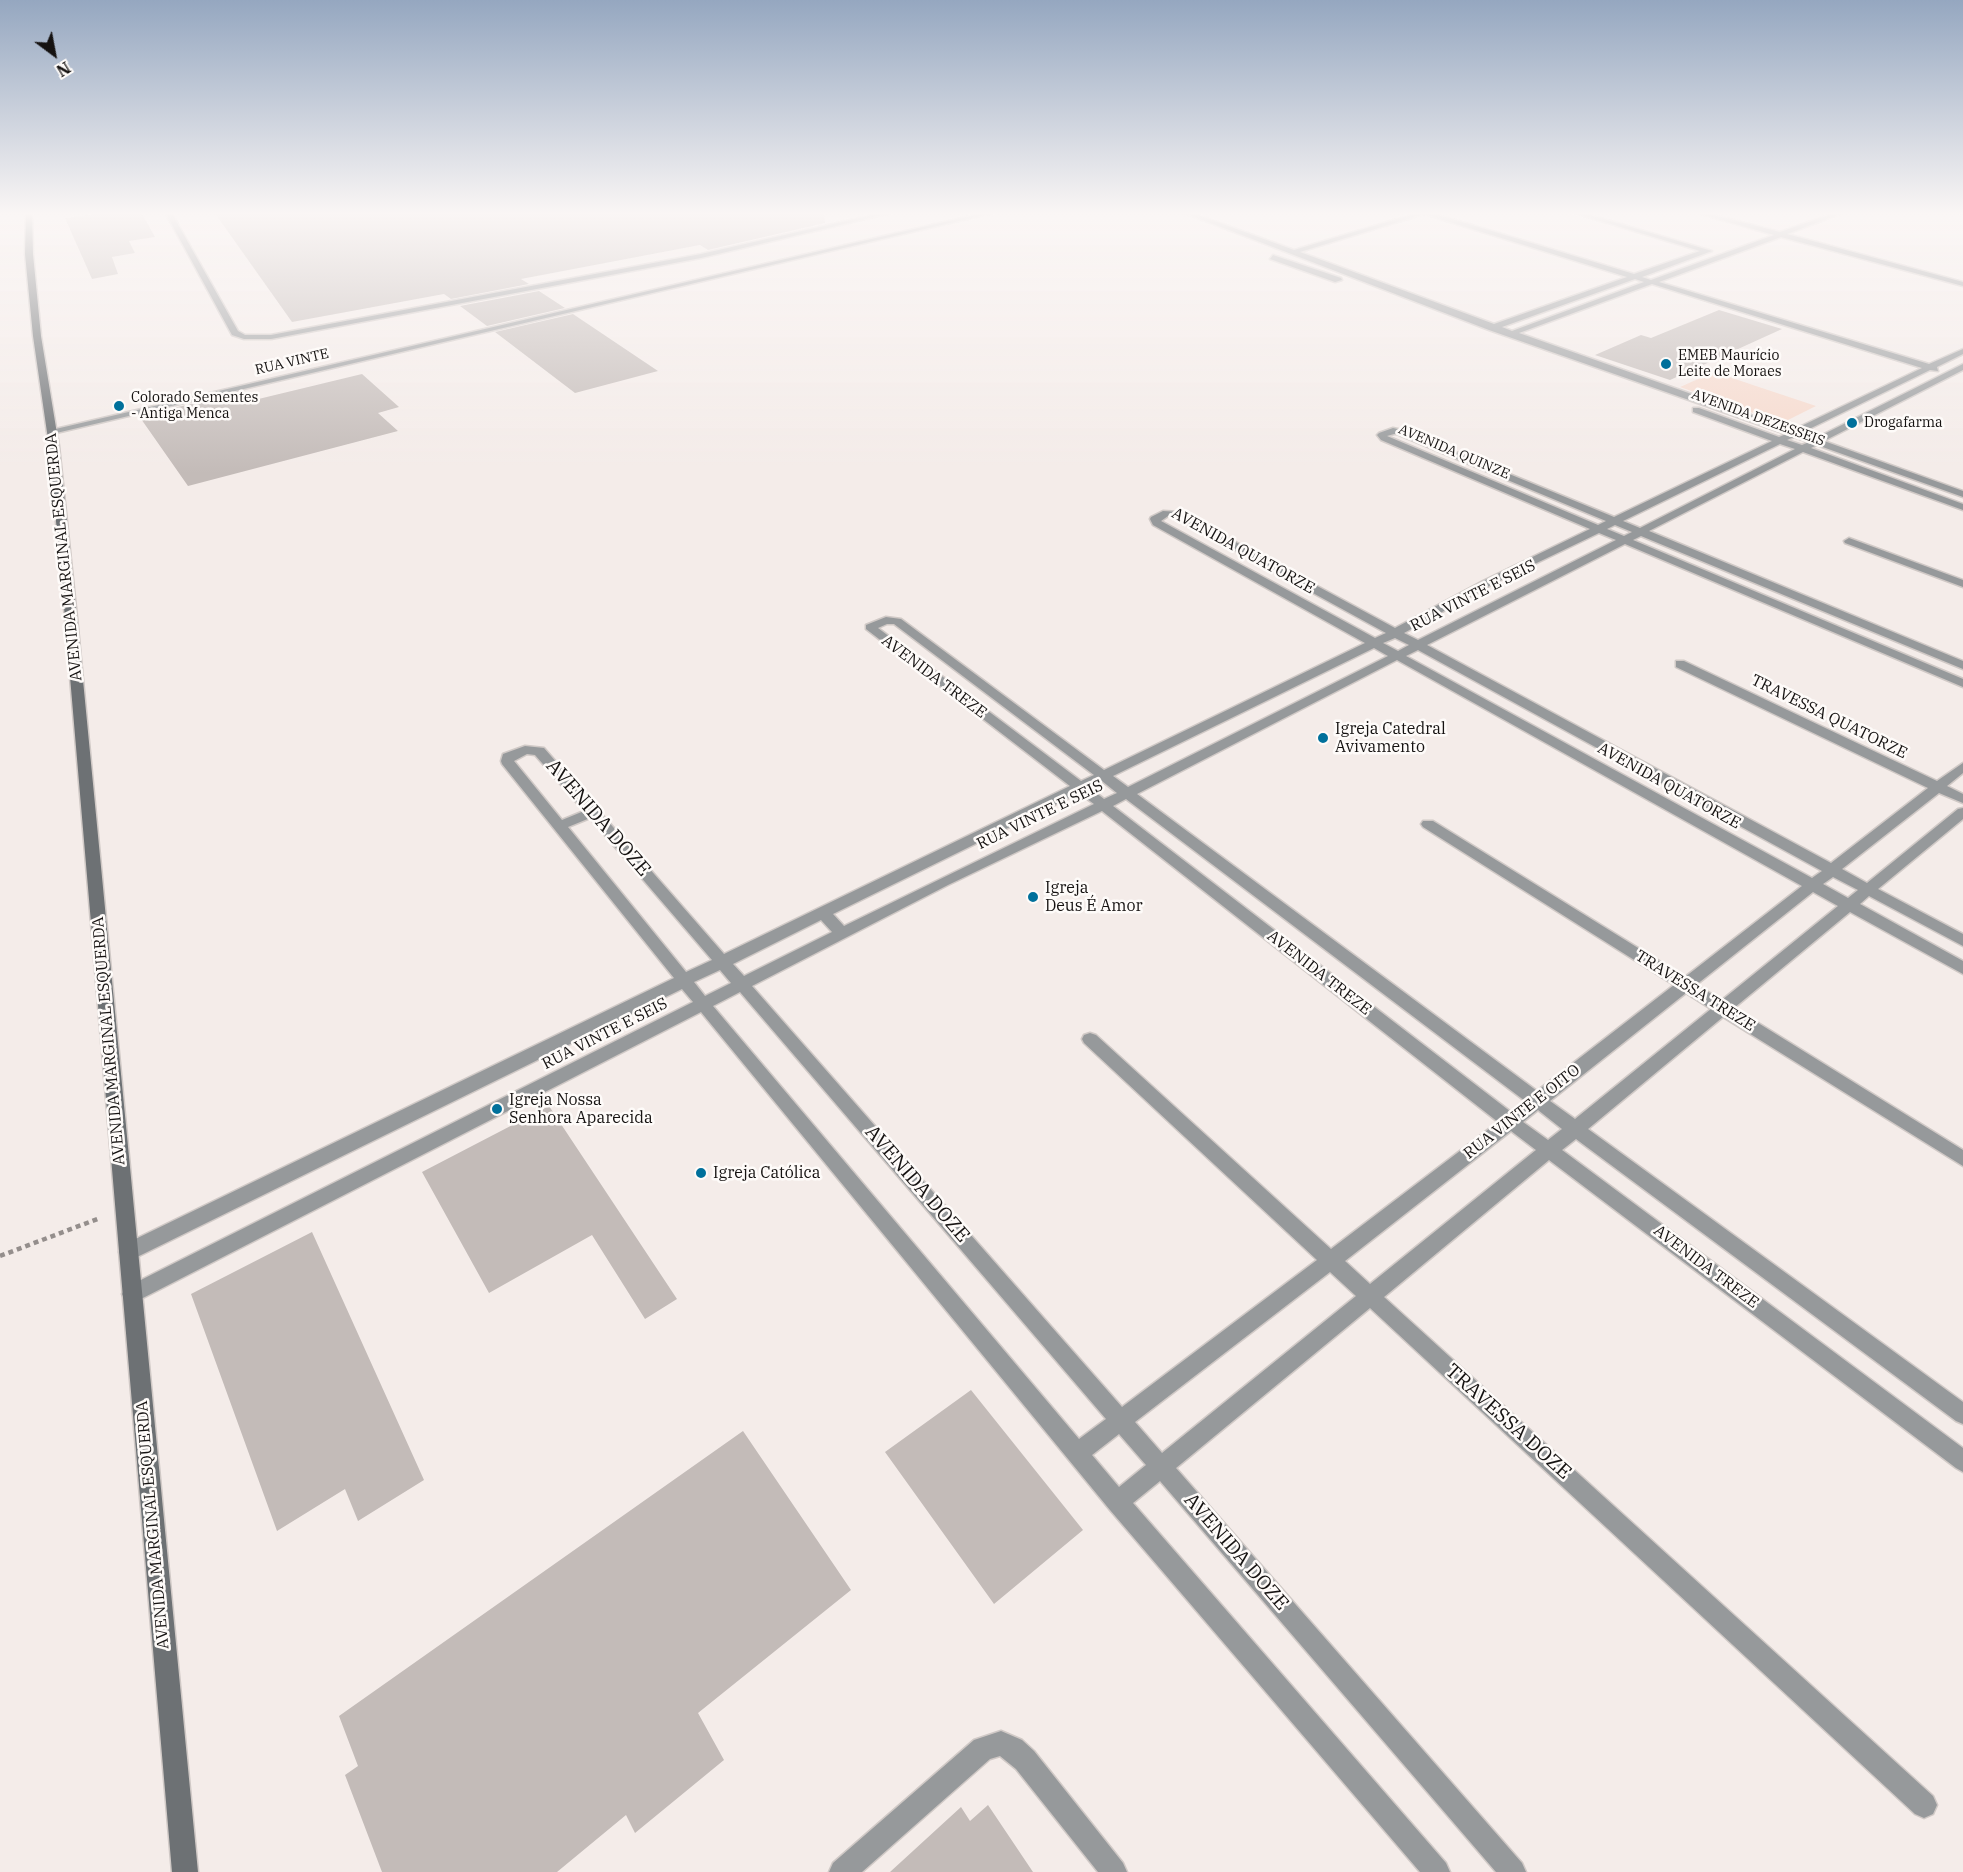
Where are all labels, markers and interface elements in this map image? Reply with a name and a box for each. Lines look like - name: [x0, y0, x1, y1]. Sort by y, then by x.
- north arrow: [24, 24, 84, 84]
- text: N: [53, 57, 74, 81]
- street label: RUA VINTE: [253, 345, 331, 379]
- place label: EMEB Maurício Leite de Moraes: [1678, 348, 1781, 380]
- marker: EMEB Maurício Leite de Moraes: [1659, 357, 1673, 371]
- street label: AVENIDA DEZESSEIS: [1689, 386, 1827, 450]
- place label: Colorado Sementes - Antiga Menca: [131, 390, 258, 422]
- marker: Colorado Sementes - Antiga Menca: [112, 399, 126, 413]
- place label: Drogafarma: [1864, 415, 1943, 431]
- marker: Drogafarma: [1845, 416, 1859, 430]
- street label: AVENIDA QUINZE: [1396, 421, 1512, 483]
- street label: AVENIDA MARGINAL ESQUERDA: [41, 432, 87, 682]
- street label: AVENIDA QUATORZE: [1168, 504, 1318, 598]
- street label: RUA VINTE E SEIS: [1407, 556, 1539, 636]
- street label: AVENIDA TREZE: [878, 631, 990, 723]
- street label: TRAVESSA QUATORZE: [1748, 671, 1910, 763]
- place label: Igreja Catedral Avivamento: [1335, 719, 1446, 757]
- marker: Igreja Catedral Avivamento: [1316, 731, 1330, 745]
- street label: AVENIDA QUATORZE: [1594, 739, 1744, 833]
- street label: AVENIDA DOZE: [541, 755, 655, 881]
- street label: RUA VINTE E SEIS: [974, 776, 1106, 854]
- place label: Igreja Deus É Amor: [1045, 878, 1143, 916]
- marker: Igreja Deus É Amor: [1026, 890, 1040, 904]
- street label: AVENIDA MARGINAL ESQUERDA: [89, 916, 129, 1166]
- street label: AVENIDA TREZE: [1263, 926, 1375, 1020]
- street label: TRAVESSA TREZE: [1632, 946, 1758, 1036]
- street label: RUA VINTE E SEIS: [539, 994, 671, 1074]
- street label: RUA VINTE E OITO: [1460, 1061, 1584, 1163]
- place label: Igreja Nossa Senhora Aparecida: [509, 1090, 653, 1128]
- marker: Igreja Nossa Senhora Aparecida: [490, 1102, 504, 1116]
- street label: AVENIDA DOZE: [860, 1121, 974, 1247]
- place label: Igreja Católica: [713, 1163, 820, 1183]
- marker: Igreja Católica: [694, 1166, 708, 1180]
- street label: AVENIDA TREZE: [1650, 1221, 1762, 1313]
- street label: TRAVESSA DOZE: [1440, 1359, 1576, 1485]
- street label: AVENIDA MARGINAL ESQUERDA: [133, 1400, 173, 1650]
- street label: AVENIDA DOZE: [1179, 1489, 1293, 1615]

